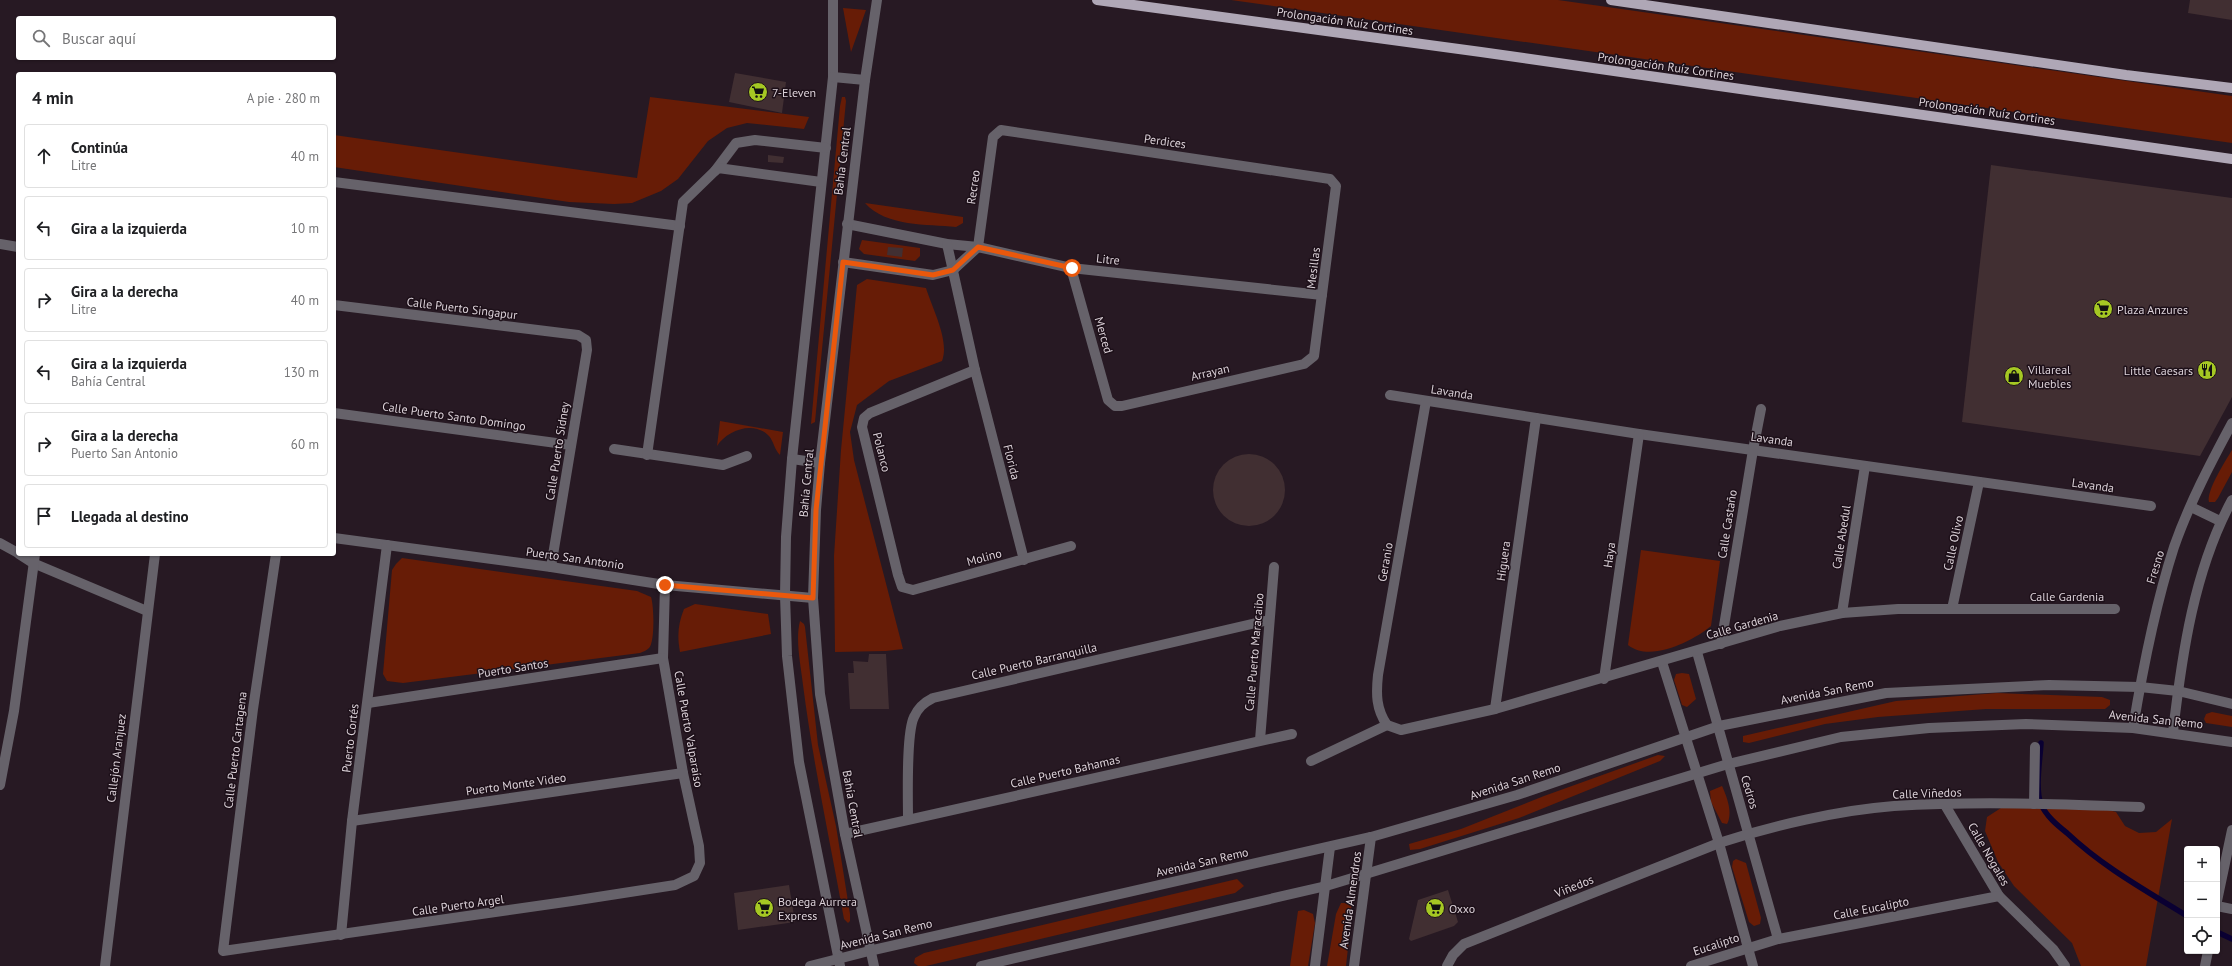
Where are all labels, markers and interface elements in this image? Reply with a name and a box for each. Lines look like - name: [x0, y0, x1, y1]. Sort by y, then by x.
- street label: Prolongación Ruíz Cortines: [1276, 4, 1414, 38]
- search box: [16, 16, 336, 60]
- icon: search: [30, 27, 52, 49]
- text: Buscar aquí: [62, 29, 136, 48]
- street label: Prolongación Ruíz Cortines: [1597, 49, 1735, 83]
- supermarket icon: 7-Eleven: [747, 81, 769, 103]
- place label: 7-Eleven: [772, 85, 816, 100]
- text: 4 min: [32, 87, 73, 109]
- text: A pie · 280 m: [247, 90, 320, 107]
- street label: Prolongación Ruíz Cortines: [1918, 94, 2056, 128]
- street label: Bahía Central: [830, 126, 854, 196]
- street label: Perdices: [1143, 131, 1187, 151]
- text: Continúa: [71, 138, 128, 157]
- icon: ahead: [33, 145, 55, 167]
- text: 40 m: [291, 148, 319, 165]
- text: Litre: [71, 157, 97, 174]
- street label: Recreo: [963, 169, 983, 205]
- icon: left: [33, 217, 55, 239]
- text: Gira a la izquierda: [71, 219, 187, 238]
- text: 10 m: [291, 220, 319, 237]
- street label: Mesillas: [1303, 246, 1323, 290]
- street label: Litre: [1095, 250, 1121, 268]
- route start: [1063, 259, 1081, 277]
- text: Gira a la derecha: [71, 282, 178, 301]
- icon: right: [33, 289, 55, 311]
- text: 40 m: [291, 292, 319, 309]
- street label: Calle Puerto Singapur: [406, 294, 518, 322]
- supermarket icon: Plaza Anzures: [2092, 298, 2114, 320]
- text: Litre: [71, 301, 97, 318]
- place label: Plaza Anzures: [2117, 302, 2188, 317]
- street label: Merced: [1092, 315, 1116, 355]
- text: Gira a la izquierda: [71, 354, 187, 373]
- restaurant icon: Little Caesars: [2196, 359, 2218, 381]
- street label: Arrayan: [1189, 360, 1231, 384]
- icon: left: [33, 361, 55, 383]
- place label: Villareal Muebles: [2027, 362, 2071, 391]
- place label: Little Caesars: [2124, 363, 2193, 378]
- text: 130 m: [284, 364, 319, 381]
- shop icon: Villareal Muebles: [2003, 365, 2025, 387]
- text: Bahía Central: [71, 373, 145, 390]
- street label: Lavanda: [1430, 381, 1474, 403]
- street label: Calle Puerto Santo Domingo: [381, 398, 527, 434]
- street label: Calle Puerto Sidney: [542, 400, 572, 501]
- text: Gira a la derecha: [71, 426, 178, 445]
- street label: Lavanda: [1750, 429, 1794, 449]
- street label: Polanco: [870, 431, 894, 473]
- icon: right: [33, 433, 55, 455]
- text: 60 m: [291, 436, 319, 453]
- street label: Florida: [1000, 443, 1024, 481]
- text: Puerto San Antonio: [71, 445, 178, 462]
- street label: Bahía Central: [796, 448, 817, 518]
- street label: Lavanda: [2071, 475, 2115, 495]
- street label: Calle Castaño: [1714, 488, 1740, 560]
- street label: Calle Abedul: [1829, 503, 1854, 570]
- icon: arrive: [33, 505, 55, 527]
- text: Llegada al destino: [71, 507, 189, 526]
- street label: Calle Olivo: [1940, 514, 1966, 572]
- street label: Higuera: [1493, 540, 1513, 582]
- street label: Geranio: [1374, 541, 1396, 583]
- street label: Haya: [1600, 541, 1618, 569]
- street label: Puerto San Antonio: [525, 544, 625, 572]
- street label: Molino: [965, 545, 1003, 569]
- street label: Fresno: [2143, 548, 2167, 586]
- route end: [656, 576, 674, 594]
- street label: Calle Gardenia: [2030, 589, 2104, 604]
- street label: Calle Puerto Maracaibo: [1241, 592, 1267, 712]
- street label: Calle Gardenia: [1704, 608, 1780, 642]
- street label: Calle Puerto Barranquilla: [970, 639, 1098, 683]
- street label: Puerto Santos: [477, 655, 549, 681]
- street label: Calle Puerto Valparaíso: [671, 669, 707, 789]
- street label: Avenida San Remo: [1779, 675, 1875, 707]
- street label: Calle Puerto Cartagena: [220, 691, 250, 809]
- street label: Puerto Cortés: [338, 703, 362, 773]
- street label: Avenida San Remo: [2108, 707, 2204, 731]
- street label: Callejón Aranjuez: [103, 713, 129, 803]
- street label: Calle Puerto Bahamas: [1009, 751, 1121, 791]
- street label: Avenida San Remo: [1468, 759, 1562, 803]
- street label: Bahía Central: [840, 769, 866, 840]
- street label: Puerto Monte Video: [465, 770, 567, 798]
- street label: Cedros: [1738, 773, 1762, 811]
- street label: Calle Viñedos: [1892, 784, 1962, 802]
- street label: Calle Nogales: [1965, 820, 2013, 888]
- street label: Avenida San Remo: [1154, 844, 1250, 880]
- map controls: [2184, 846, 2220, 954]
- button: +: [2184, 846, 2220, 882]
- street label: Avenida Almendros: [1336, 850, 1364, 950]
- street label: Viñedos: [1551, 871, 1596, 901]
- button: −: [2184, 882, 2220, 918]
- street label: Calle Puerto Argel: [411, 891, 505, 919]
- street label: Calle Eucalipto: [1832, 893, 1910, 923]
- place label: Bodega Aurrera Express: [778, 894, 857, 923]
- supermarket icon: Bodega Aurrera Express: [753, 897, 775, 919]
- supermarket icon: Oxxo: [1424, 897, 1446, 919]
- place label: Oxxo: [1449, 901, 1475, 916]
- street label: Avenida San Remo: [838, 915, 934, 953]
- button: locate: [2184, 918, 2220, 954]
- street label: Eucalipto: [1691, 929, 1741, 959]

